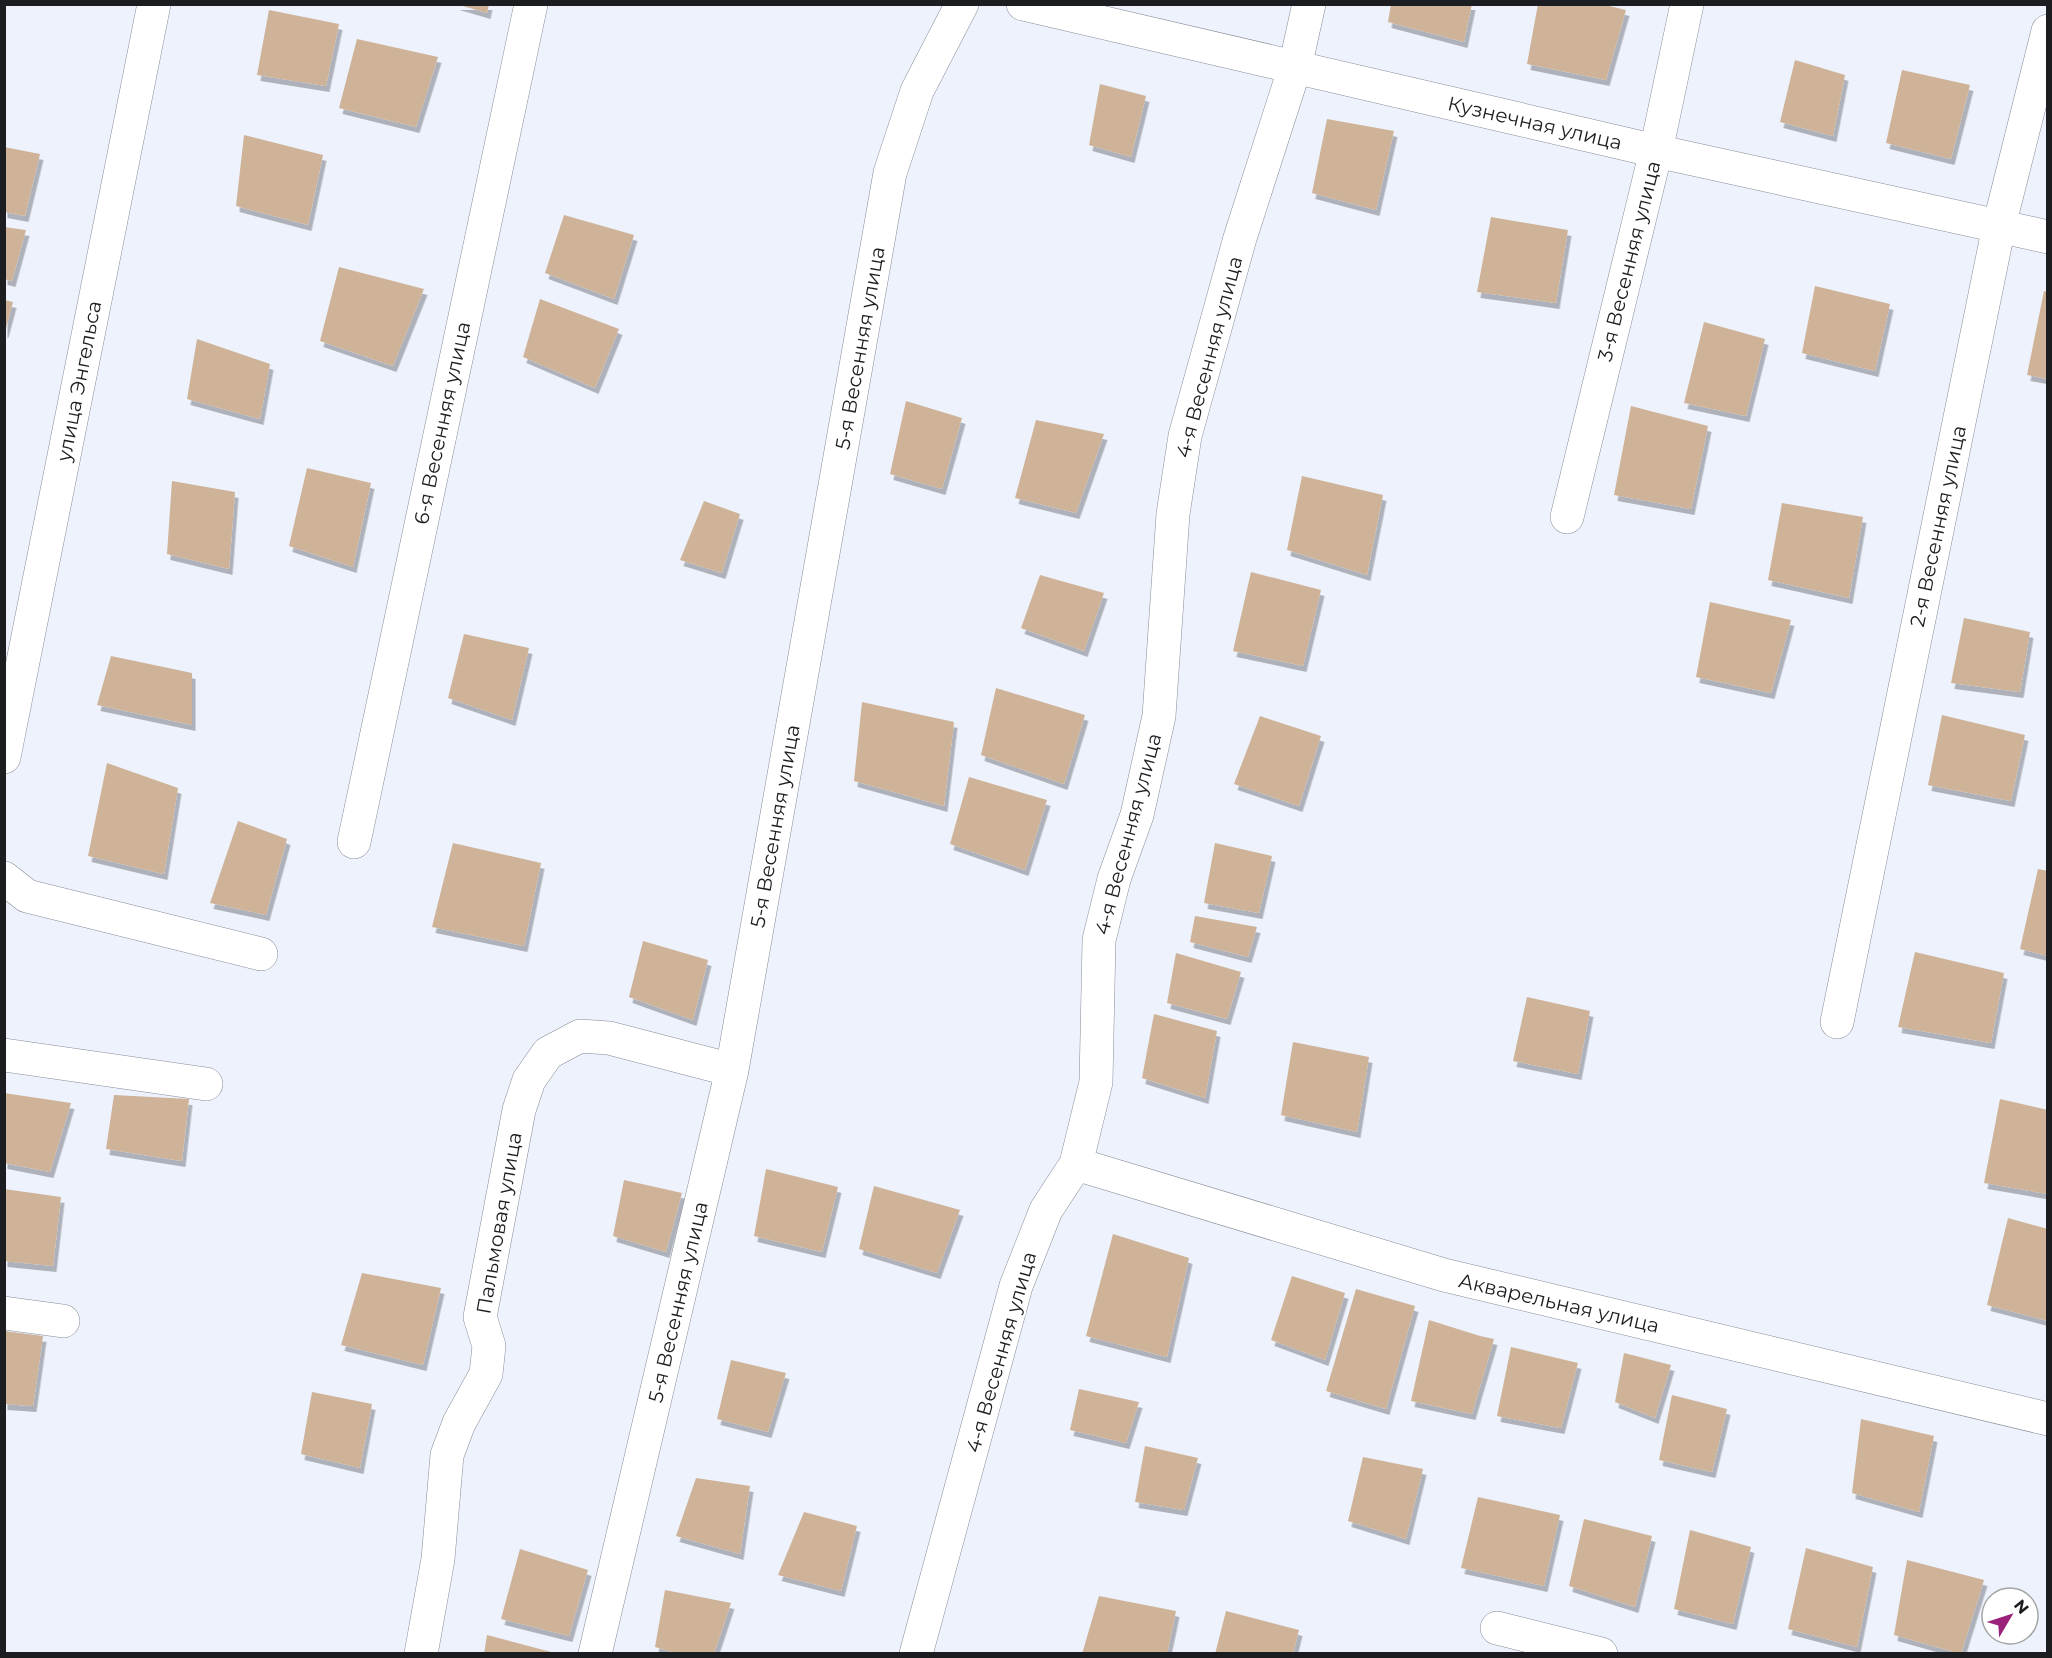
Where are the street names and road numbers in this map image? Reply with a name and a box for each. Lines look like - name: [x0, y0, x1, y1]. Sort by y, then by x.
- street label: Кузнечная улица: [1445, 91, 1625, 155]
- street label: 3-я Весенняя улица: [1592, 158, 1666, 364]
- street label: 5-я Весенняя улица: [830, 245, 890, 451]
- street label: 4-я Весенняя улица: [1171, 254, 1247, 460]
- street label: улица Энгельса: [51, 299, 106, 464]
- street label: 6-я Весенняя улица: [409, 319, 475, 527]
- street label: 2-я Весенняя улица: [1905, 423, 1971, 629]
- street label: 5-я Весенняя улица: [745, 723, 805, 929]
- street label: 4-я Весенняя улица: [1090, 731, 1166, 937]
- street label: Пальмовая улица: [471, 1130, 527, 1316]
- street label: 5-я Весенняя улица: [643, 1199, 713, 1405]
- street label: 4-я Весенняя улица: [961, 1249, 1041, 1455]
- street label: Акварельная улица: [1456, 1268, 1662, 1338]

